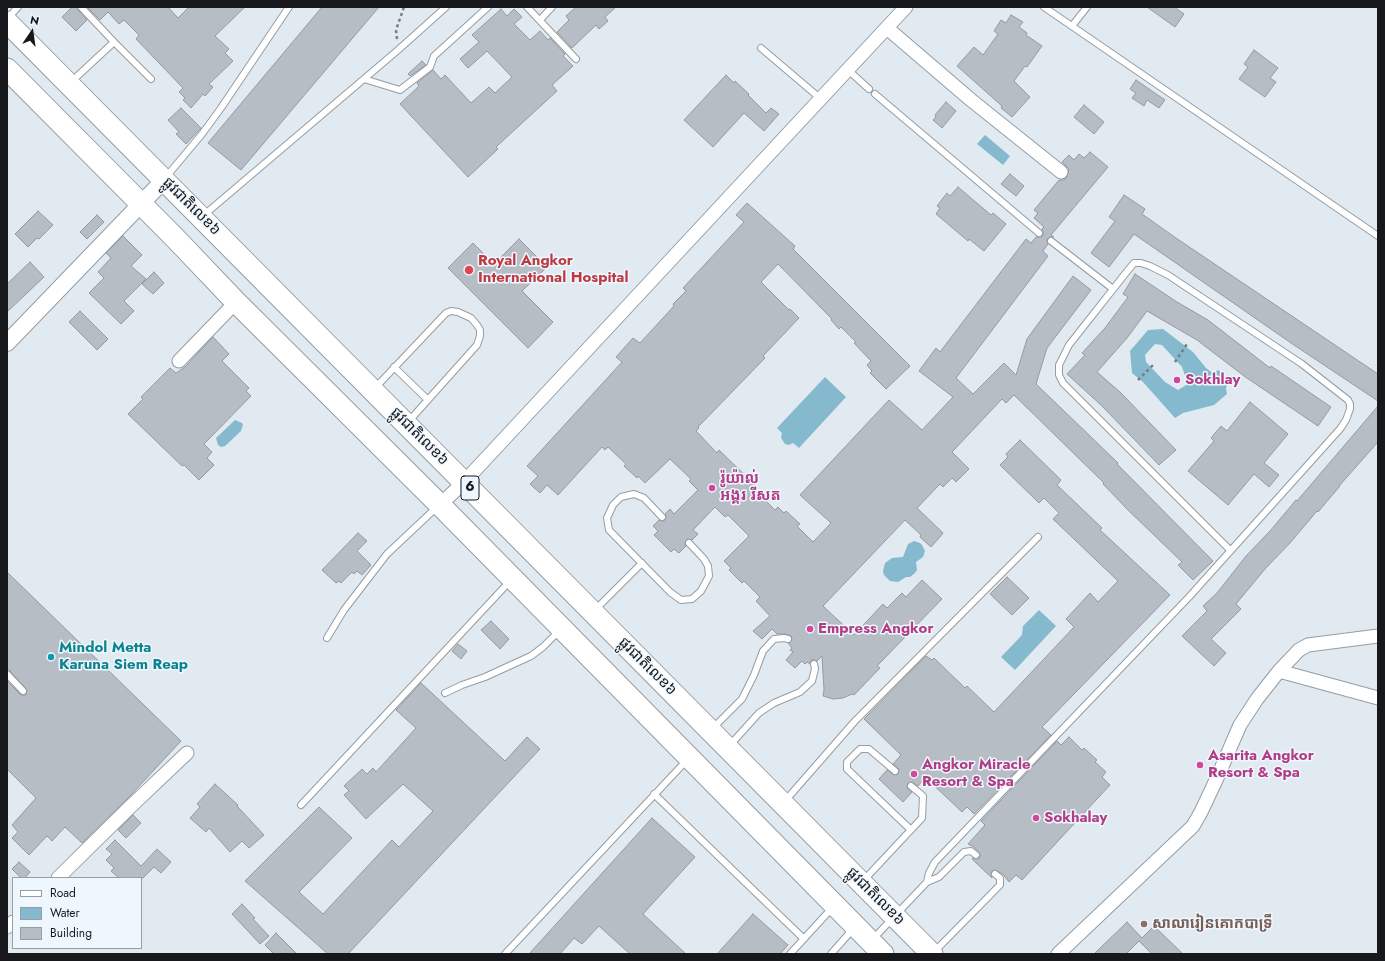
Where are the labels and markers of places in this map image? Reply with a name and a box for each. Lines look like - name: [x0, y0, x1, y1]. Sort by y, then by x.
- place label: Royal Angkor International Hospital: [478, 252, 628, 287]
- marker: Royal Angkor International Hospital: [463, 264, 475, 276]
- place label: Sokhlay: [1185, 371, 1240, 389]
- marker: Sokhlay: [1172, 375, 1182, 385]
- place label: រ៉ូយ៉ាល់ អង្គរ រីសត: [720, 470, 781, 505]
- marker: រ៉ូយ៉ាល់ អង្គរ រីសត: [707, 483, 717, 493]
- place label: Empress Angkor: [818, 620, 934, 638]
- marker: Empress Angkor: [805, 624, 815, 634]
- place label: Mindol Metta Karuna Siem Reap: [59, 639, 188, 674]
- marker: Mindol Metta Karuna Siem Reap: [46, 652, 56, 662]
- place label: Asarita Angkor Resort & Spa: [1208, 747, 1314, 782]
- place label: Angkor Miracle Resort & Spa: [922, 756, 1031, 791]
- marker: Asarita Angkor Resort & Spa: [1195, 760, 1205, 770]
- marker: Angkor Miracle Resort & Spa: [909, 769, 919, 779]
- place label: Sokhalay: [1044, 809, 1107, 827]
- marker: Sokhalay: [1031, 813, 1041, 823]
- place label: សាលារៀនគោកបាទ្រី: [1152, 915, 1272, 933]
- marker: សាលារៀនគោកបាទ្រី: [1139, 919, 1149, 929]

